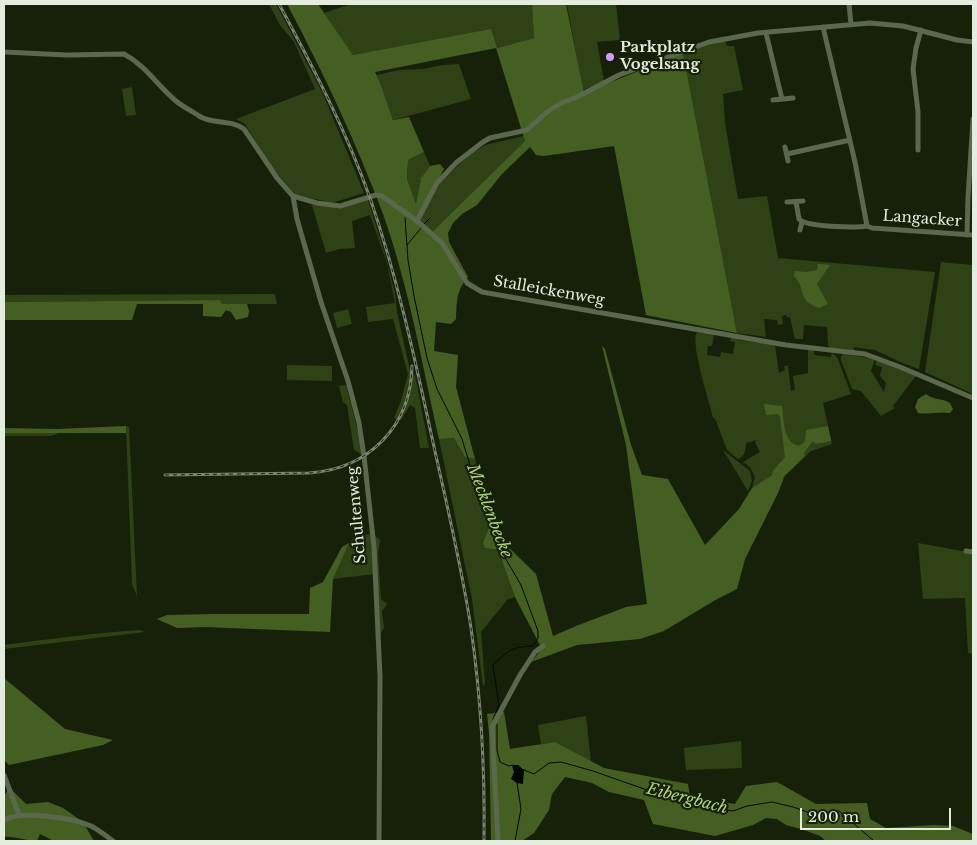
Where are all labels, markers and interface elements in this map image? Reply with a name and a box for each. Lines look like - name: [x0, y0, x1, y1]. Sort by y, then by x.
- place label: Parkplatz Vogelsang: [620, 39, 700, 74]
- marker: Parkplatz Vogelsang: [604, 51, 616, 63]
- street label: Langacker: [882, 207, 962, 231]
- street label: Stalleickenweg: [492, 272, 606, 310]
- water label: Mecklenbecke: [462, 461, 516, 561]
- street label: Schultenweg: [344, 466, 370, 564]
- water label: Eibergbach: [644, 780, 730, 818]
- scale bar: [802, 798, 953, 830]
- text: 200 m: [808, 807, 859, 826]

